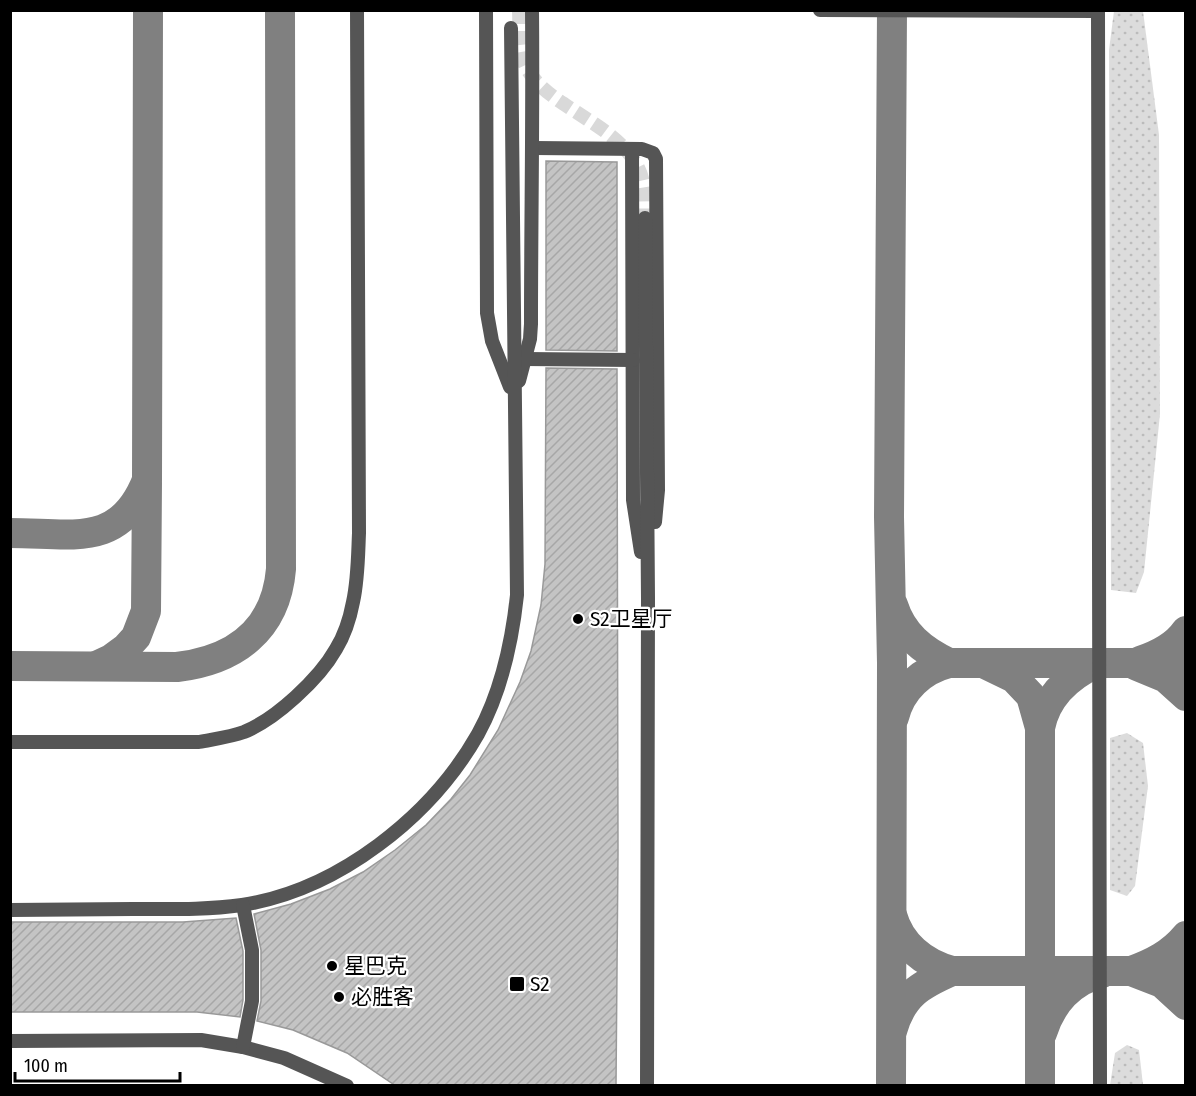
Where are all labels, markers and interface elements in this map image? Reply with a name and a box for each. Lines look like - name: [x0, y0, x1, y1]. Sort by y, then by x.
- place label: S2卫星厅: [590, 606, 672, 632]
- marker: S2卫星厅: [571, 612, 585, 626]
- place label: 星巴克: [344, 953, 407, 979]
- marker: 星巴克: [325, 959, 339, 973]
- place label: S2: [530, 971, 549, 997]
- marker: S2: [508, 975, 526, 993]
- place label: 必胜客: [351, 984, 414, 1010]
- marker: 必胜客: [332, 990, 346, 1004]
- scale bar: [15, 1045, 180, 1083]
- text: 100 m: [24, 1055, 68, 1077]

